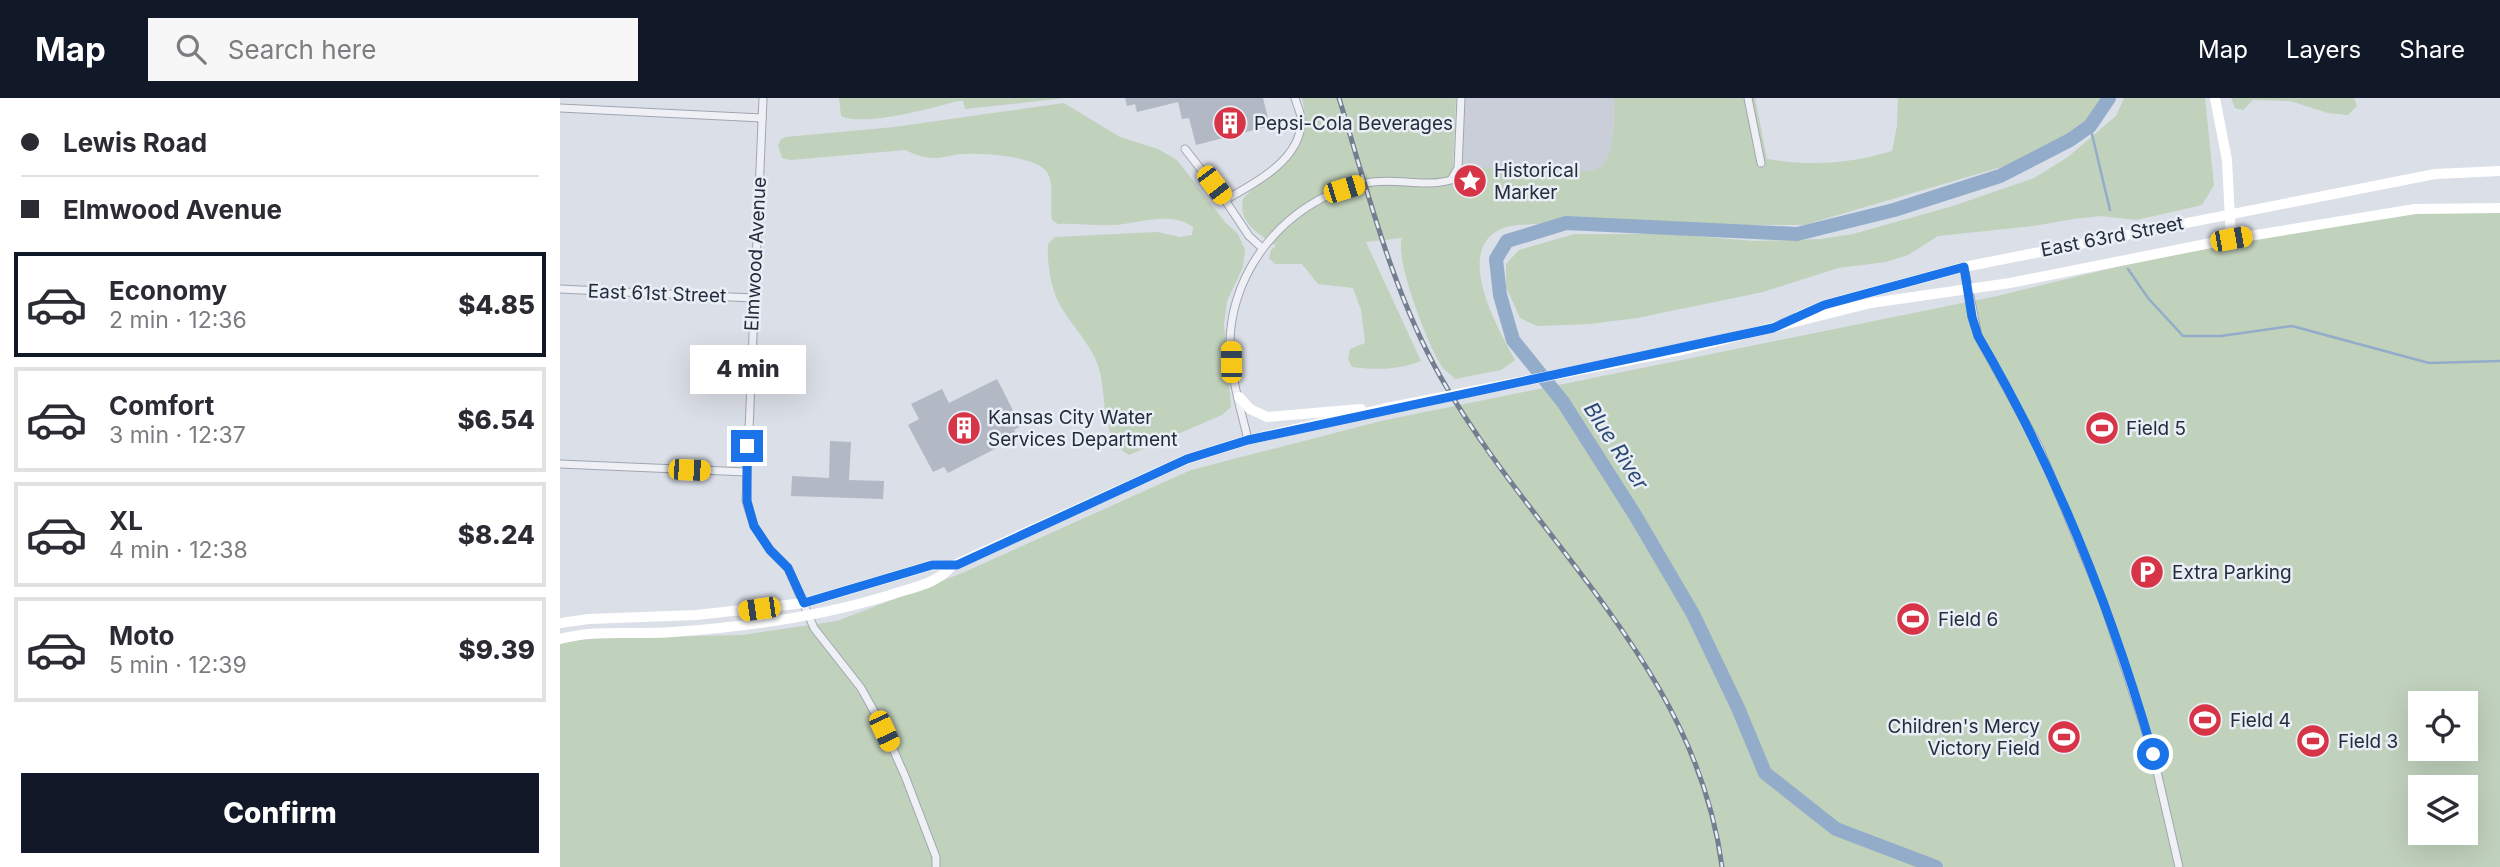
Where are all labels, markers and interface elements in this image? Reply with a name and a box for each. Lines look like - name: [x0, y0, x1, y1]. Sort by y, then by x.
- search box: [148, 18, 638, 81]
- text: Map: [35, 29, 106, 69]
- icon: search: [172, 30, 210, 68]
- text: Search here: [228, 34, 376, 65]
- text: Map: [2198, 35, 2248, 64]
- text: Layers: [2286, 35, 2361, 64]
- text: Share: [2399, 35, 2465, 64]
- building icon: Pepsi-Cola Beverages: [1211, 104, 1249, 142]
- place label: Pepsi-Cola Beverages: [1254, 112, 1453, 135]
- text: Lewis Road: [63, 127, 207, 158]
- place label: Historical Marker: [1494, 159, 1579, 204]
- car: [1193, 162, 1236, 208]
- place icon: Historical Marker: [1451, 162, 1489, 200]
- car: [1321, 173, 1368, 205]
- street label: Elmwood Avenue: [740, 176, 771, 332]
- text: Elmwood Avenue: [63, 194, 282, 225]
- street label: East 63rd Street: [2039, 211, 2185, 262]
- car: [2209, 225, 2254, 253]
- icon: car: [25, 273, 88, 336]
- text: Economy: [109, 275, 227, 306]
- street label: East 61st Street: [587, 280, 727, 307]
- text: $4.85: [458, 289, 535, 320]
- text: 2 min · 12:36: [109, 306, 247, 334]
- car: [1221, 341, 1242, 383]
- callout: 4 min: [689, 344, 805, 394]
- text: 4 min: [716, 355, 780, 383]
- icon: car: [25, 388, 88, 451]
- text: Comfort: [109, 390, 214, 421]
- water label: Blue River: [1579, 397, 1655, 495]
- text: $6.54: [457, 404, 535, 435]
- place label: Kansas City Water Services Department: [988, 406, 1177, 451]
- building icon: Kansas City Water Services Department: [945, 409, 983, 447]
- sports icon: Field 5: [2083, 409, 2121, 447]
- place label: Field 5: [2126, 417, 2186, 440]
- text: 3 min · 12:37: [109, 421, 246, 449]
- route end: [731, 430, 763, 462]
- car: [668, 459, 711, 481]
- icon: car: [25, 503, 88, 566]
- text: XL: [109, 505, 143, 536]
- text: $8.24: [458, 519, 535, 550]
- text: 4 min · 12:38: [109, 536, 248, 564]
- parking icon: Extra Parking: [2128, 553, 2166, 591]
- place label: Extra Parking: [2172, 561, 2292, 584]
- car: [737, 596, 782, 622]
- sports icon: Field 6: [1894, 600, 1932, 638]
- place label: Field 6: [1938, 608, 1998, 631]
- icon: car: [25, 618, 88, 681]
- text: Moto: [109, 620, 174, 651]
- text: $9.39: [459, 634, 535, 665]
- text: 5 min · 12:39: [109, 651, 247, 679]
- map controls: [2408, 691, 2478, 845]
- button: locate: [2408, 691, 2478, 761]
- sports icon: Field 4: [2186, 701, 2224, 739]
- car: [866, 708, 903, 754]
- place label: Field 4: [2230, 709, 2291, 732]
- place label: Children's Mercy Victory Field: [1888, 715, 2040, 760]
- sports icon: Children's Mercy Victory Field: [2045, 718, 2083, 756]
- sports icon: Field 3: [2294, 722, 2332, 760]
- place label: Field 3: [2338, 730, 2398, 753]
- route start: [2137, 738, 2169, 770]
- button: Confirm: [21, 773, 539, 853]
- button: layers: [2408, 775, 2478, 845]

